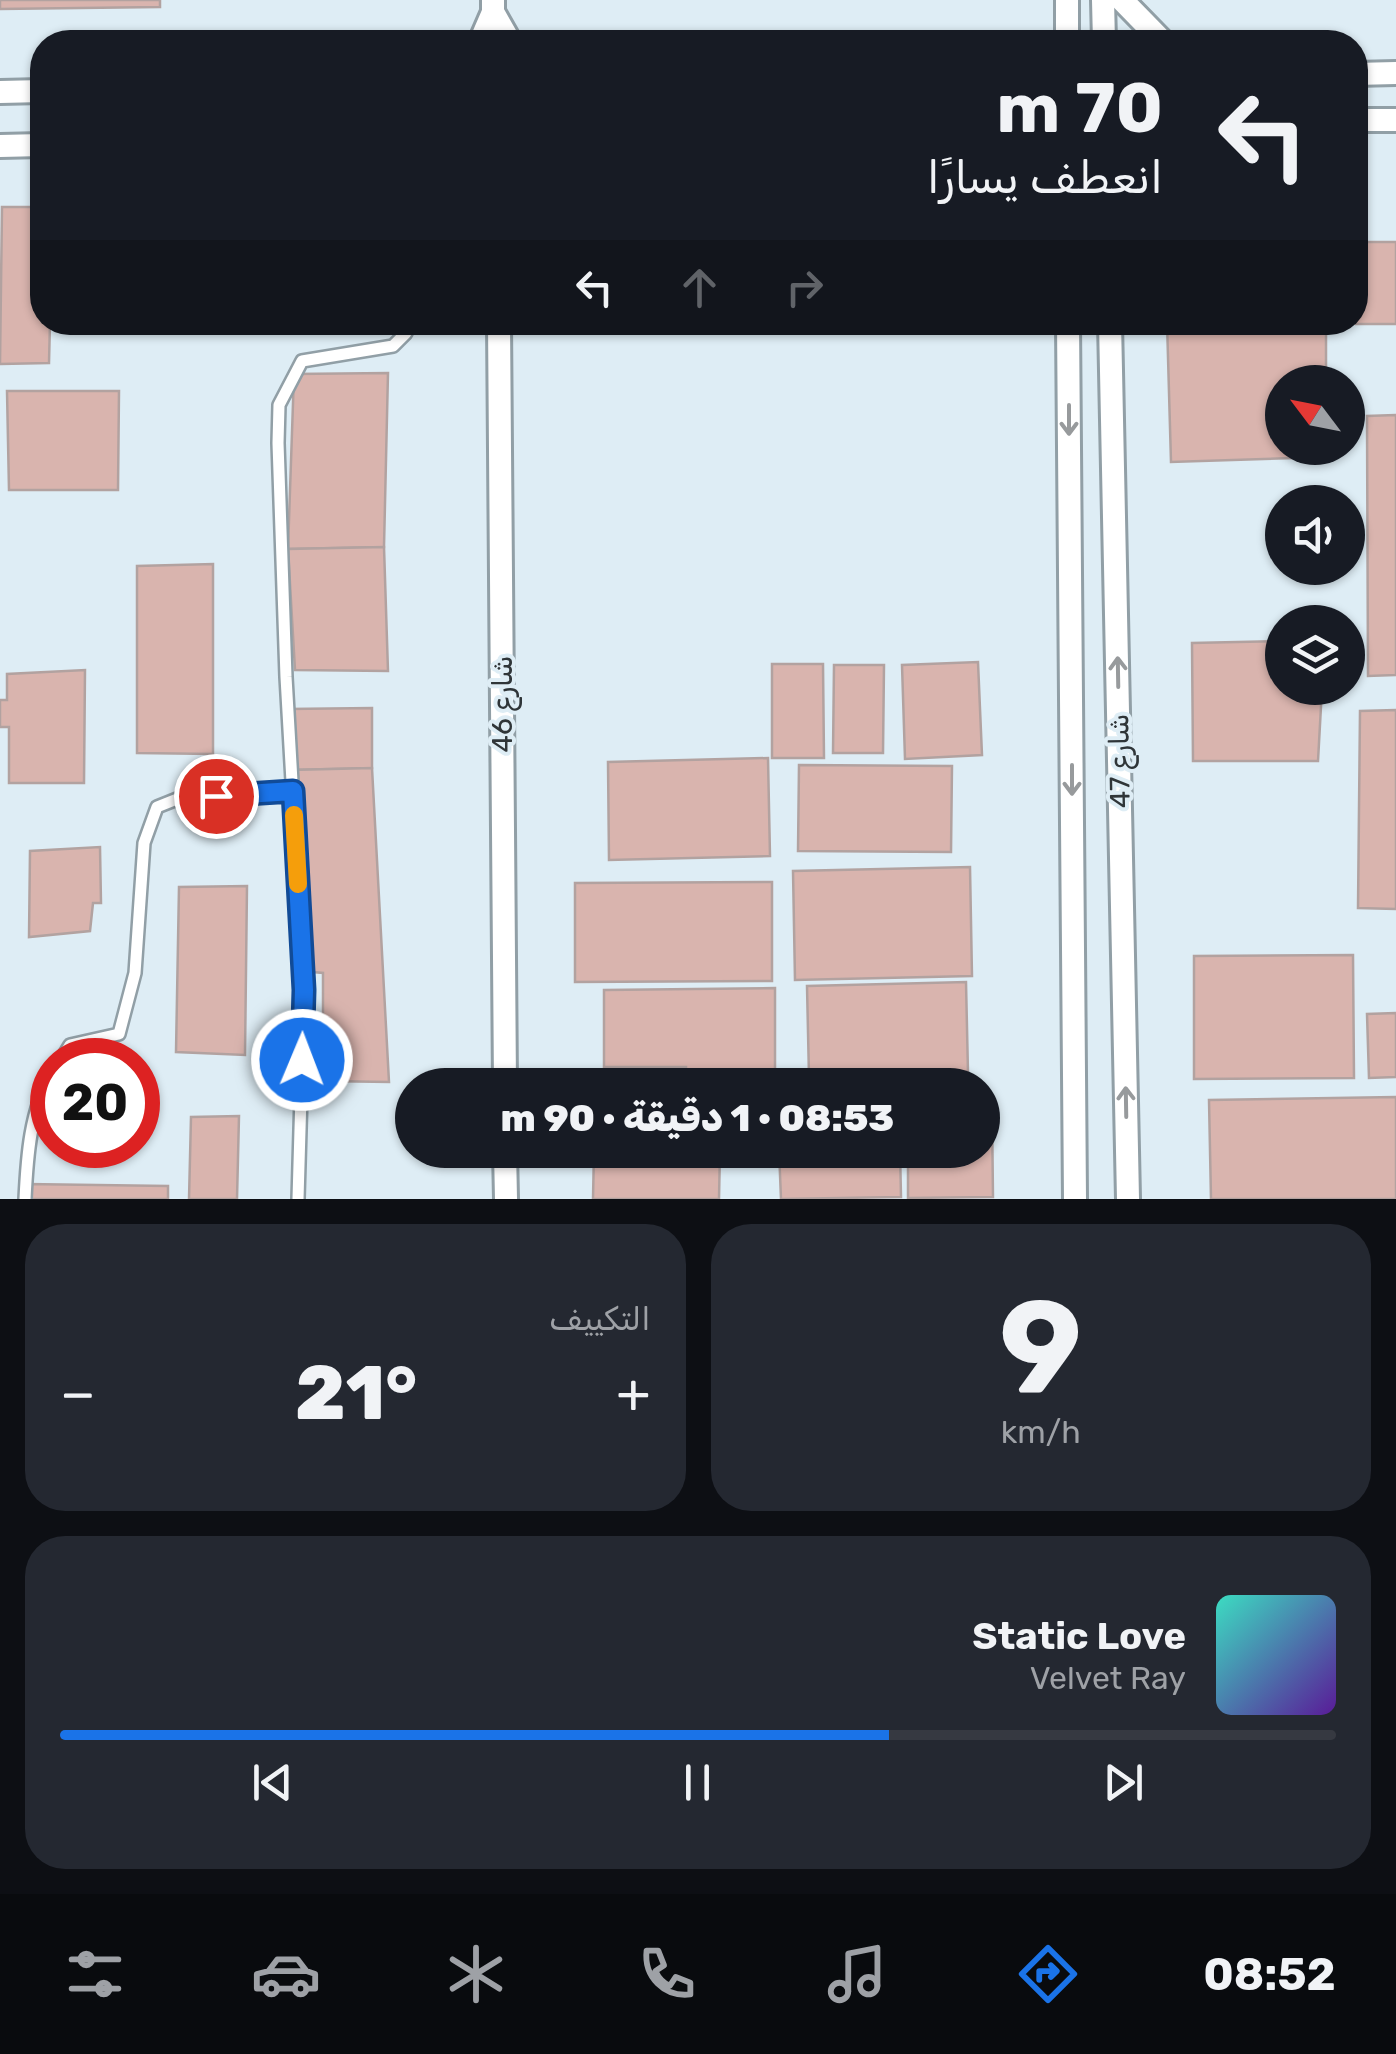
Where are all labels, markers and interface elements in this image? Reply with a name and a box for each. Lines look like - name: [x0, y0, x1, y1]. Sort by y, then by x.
- text: 70 m: [996, 67, 1163, 150]
- icon: left: [1198, 70, 1328, 200]
- text: انعطف يسارًا: [927, 151, 1163, 204]
- icon: left: [567, 260, 622, 315]
- icon: ahead: [672, 260, 727, 315]
- icon: right: [777, 260, 832, 315]
- north arrow: [1265, 365, 1365, 465]
- map controls: [1265, 365, 1365, 705]
- one-way arrow: [1060, 402, 1078, 435]
- button: sound: [1265, 485, 1365, 585]
- button: layers: [1265, 605, 1365, 705]
- street label: شارع 46: [486, 656, 522, 752]
- one-way arrow: [1108, 656, 1127, 688]
- street label: شارع 47: [1102, 713, 1140, 808]
- pin: [174, 754, 259, 839]
- one-way arrow: [1062, 762, 1082, 795]
- icon: arrive: [189, 769, 244, 824]
- position arrow: [250, 1008, 354, 1112]
- speed limit sign: 20: [30, 1038, 160, 1168]
- one-way arrow: [1117, 1086, 1136, 1118]
- text: 08:53 · 1 دقيقة · 90 m: [501, 1095, 894, 1141]
- text: 9: [999, 1270, 1082, 1425]
- text: التكييف: [549, 1300, 651, 1338]
- text: 21°: [295, 1349, 417, 1438]
- text: −: [60, 1361, 96, 1426]
- text: +: [616, 1361, 650, 1426]
- text: km/h: [1001, 1413, 1081, 1451]
- text: Static Love: [972, 1613, 1186, 1659]
- text: Velvet Ray: [1030, 1659, 1186, 1697]
- icon: previous: [245, 1755, 300, 1810]
- icon: pause: [670, 1755, 725, 1810]
- icon: next: [1096, 1755, 1151, 1810]
- icon: filters: [60, 1939, 130, 2009]
- icon: car: [251, 1939, 321, 2009]
- icon: climate: [441, 1939, 511, 2009]
- icon: phone: [632, 1939, 702, 2009]
- icon: music: [822, 1939, 892, 2009]
- icon: directions: [1013, 1939, 1083, 2009]
- text: 08:52: [1203, 1948, 1336, 2001]

